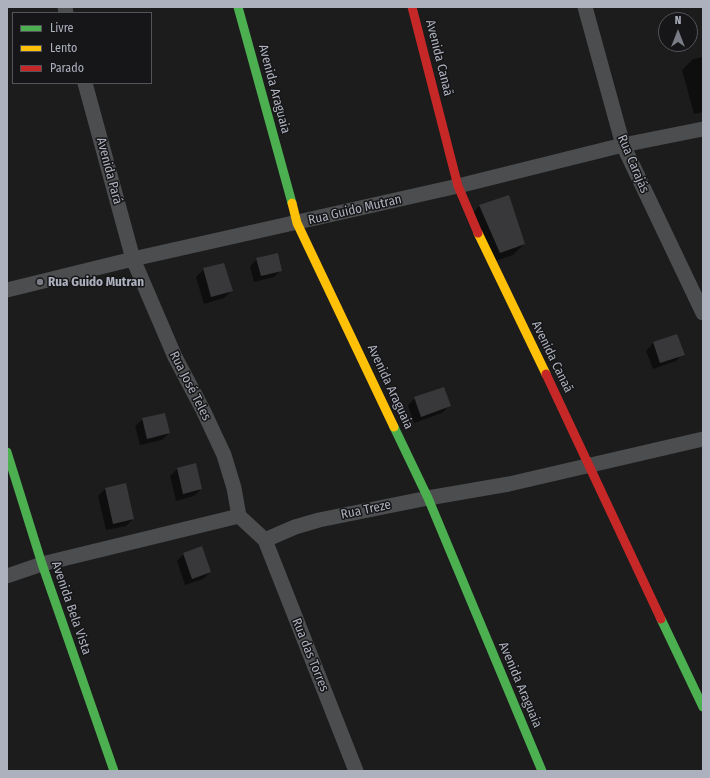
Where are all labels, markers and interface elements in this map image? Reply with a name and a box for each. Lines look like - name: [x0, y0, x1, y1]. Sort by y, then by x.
- legend: [12, 12, 152, 84]
- north arrow: [658, 12, 698, 52]
- text: N: [675, 14, 681, 27]
- street label: Avenida Canaã: [422, 18, 456, 98]
- text: Livre: [50, 21, 73, 35]
- text: Lento: [50, 41, 77, 55]
- street label: Avenida Araguaia: [255, 43, 293, 135]
- text: Parado: [50, 61, 84, 75]
- street label: Rua Carajás: [614, 133, 652, 195]
- street label: Avenida Pará: [93, 136, 125, 206]
- street label: Rua Guido Mutran: [307, 192, 403, 228]
- place label: Rua Guido Mutran: [48, 274, 144, 290]
- marker: Rua Guido Mutran: [35, 277, 45, 287]
- street label: Avenida Canaã: [528, 319, 576, 395]
- street label: Avenida Araguaia: [364, 342, 416, 432]
- street label: Rua José Teles: [166, 349, 214, 423]
- street label: Rua Treze: [339, 497, 393, 523]
- street label: Avenida Bela Vista: [48, 559, 94, 657]
- street label: Rua das Torres: [288, 616, 332, 694]
- street label: Avenida Araguaia: [495, 640, 545, 730]

